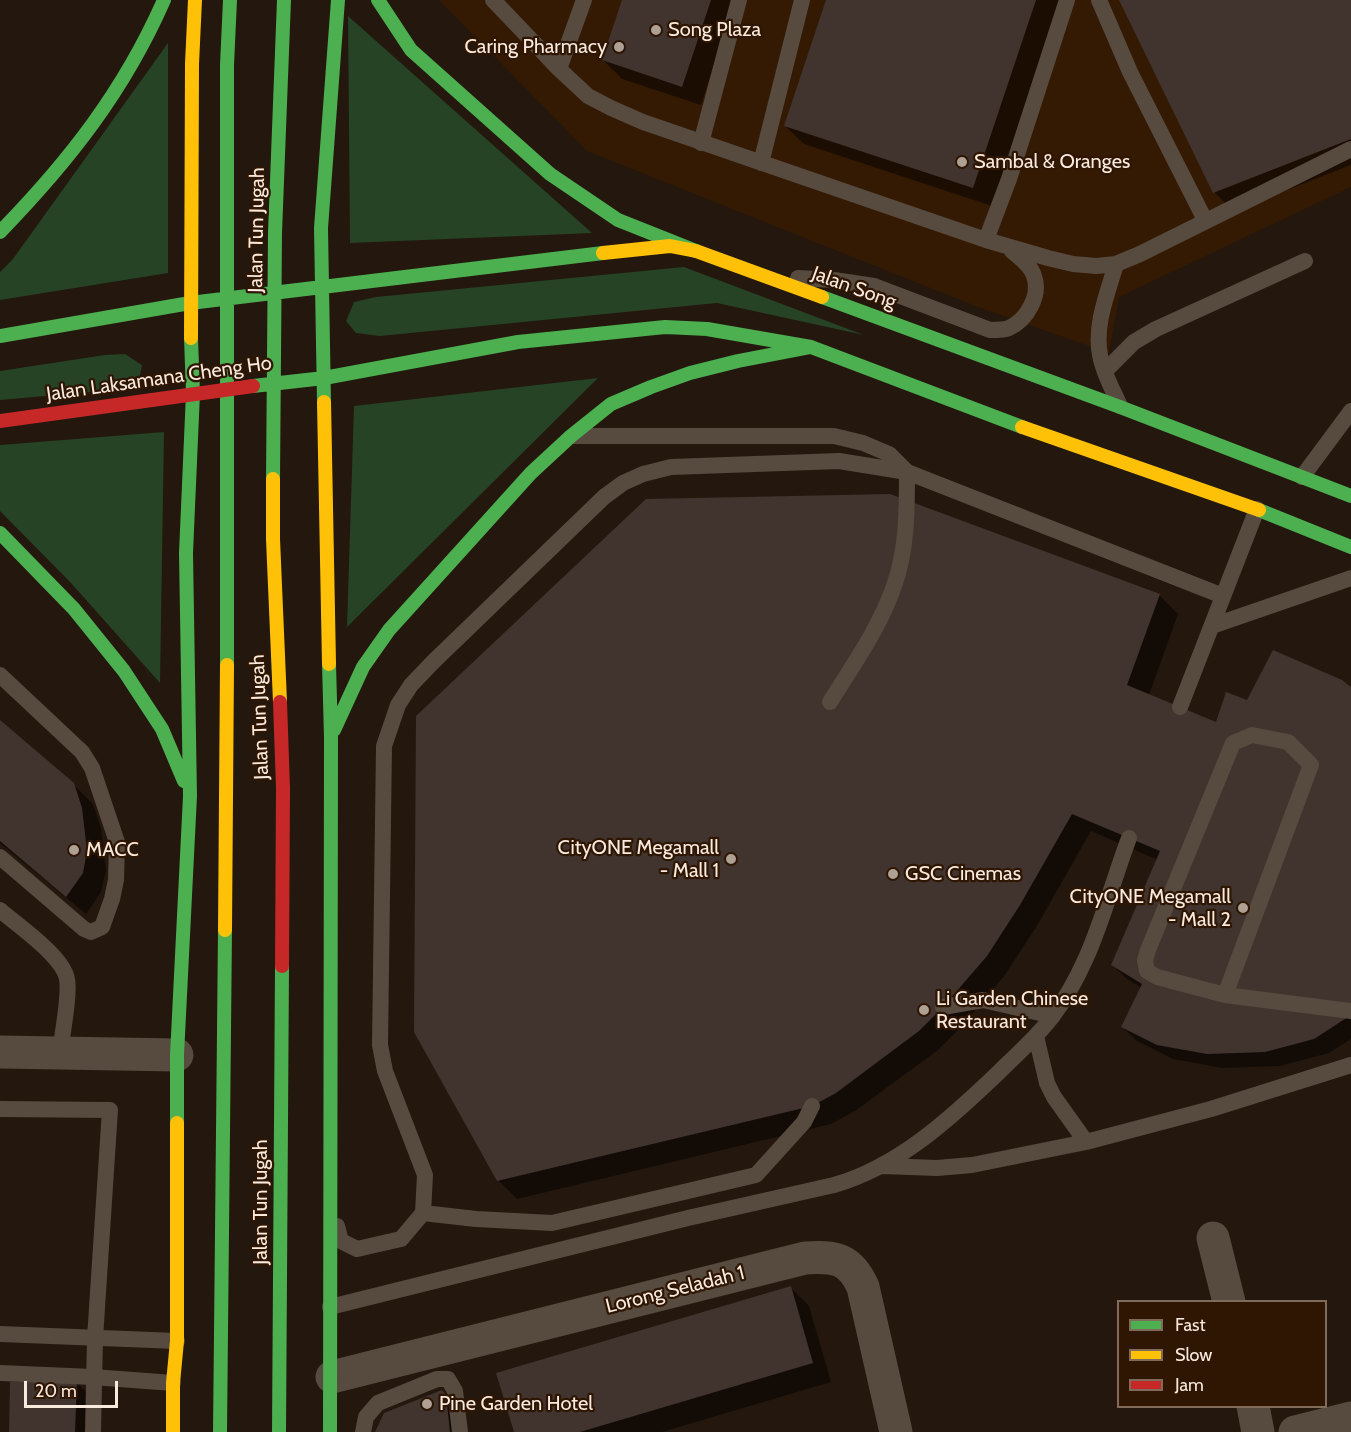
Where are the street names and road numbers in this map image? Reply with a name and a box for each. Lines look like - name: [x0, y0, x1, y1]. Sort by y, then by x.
- street label: Jalan Tun Jugah: [244, 167, 270, 293]
- street label: Jalan Song: [808, 262, 900, 314]
- street label: Jalan Laksamana Cheng Ho: [45, 351, 273, 407]
- street label: Jalan Tun Jugah: [246, 654, 274, 780]
- street label: Jalan Tun Jugah: [249, 1139, 273, 1265]
- street label: Lorong Seladah 1: [603, 1261, 747, 1319]

